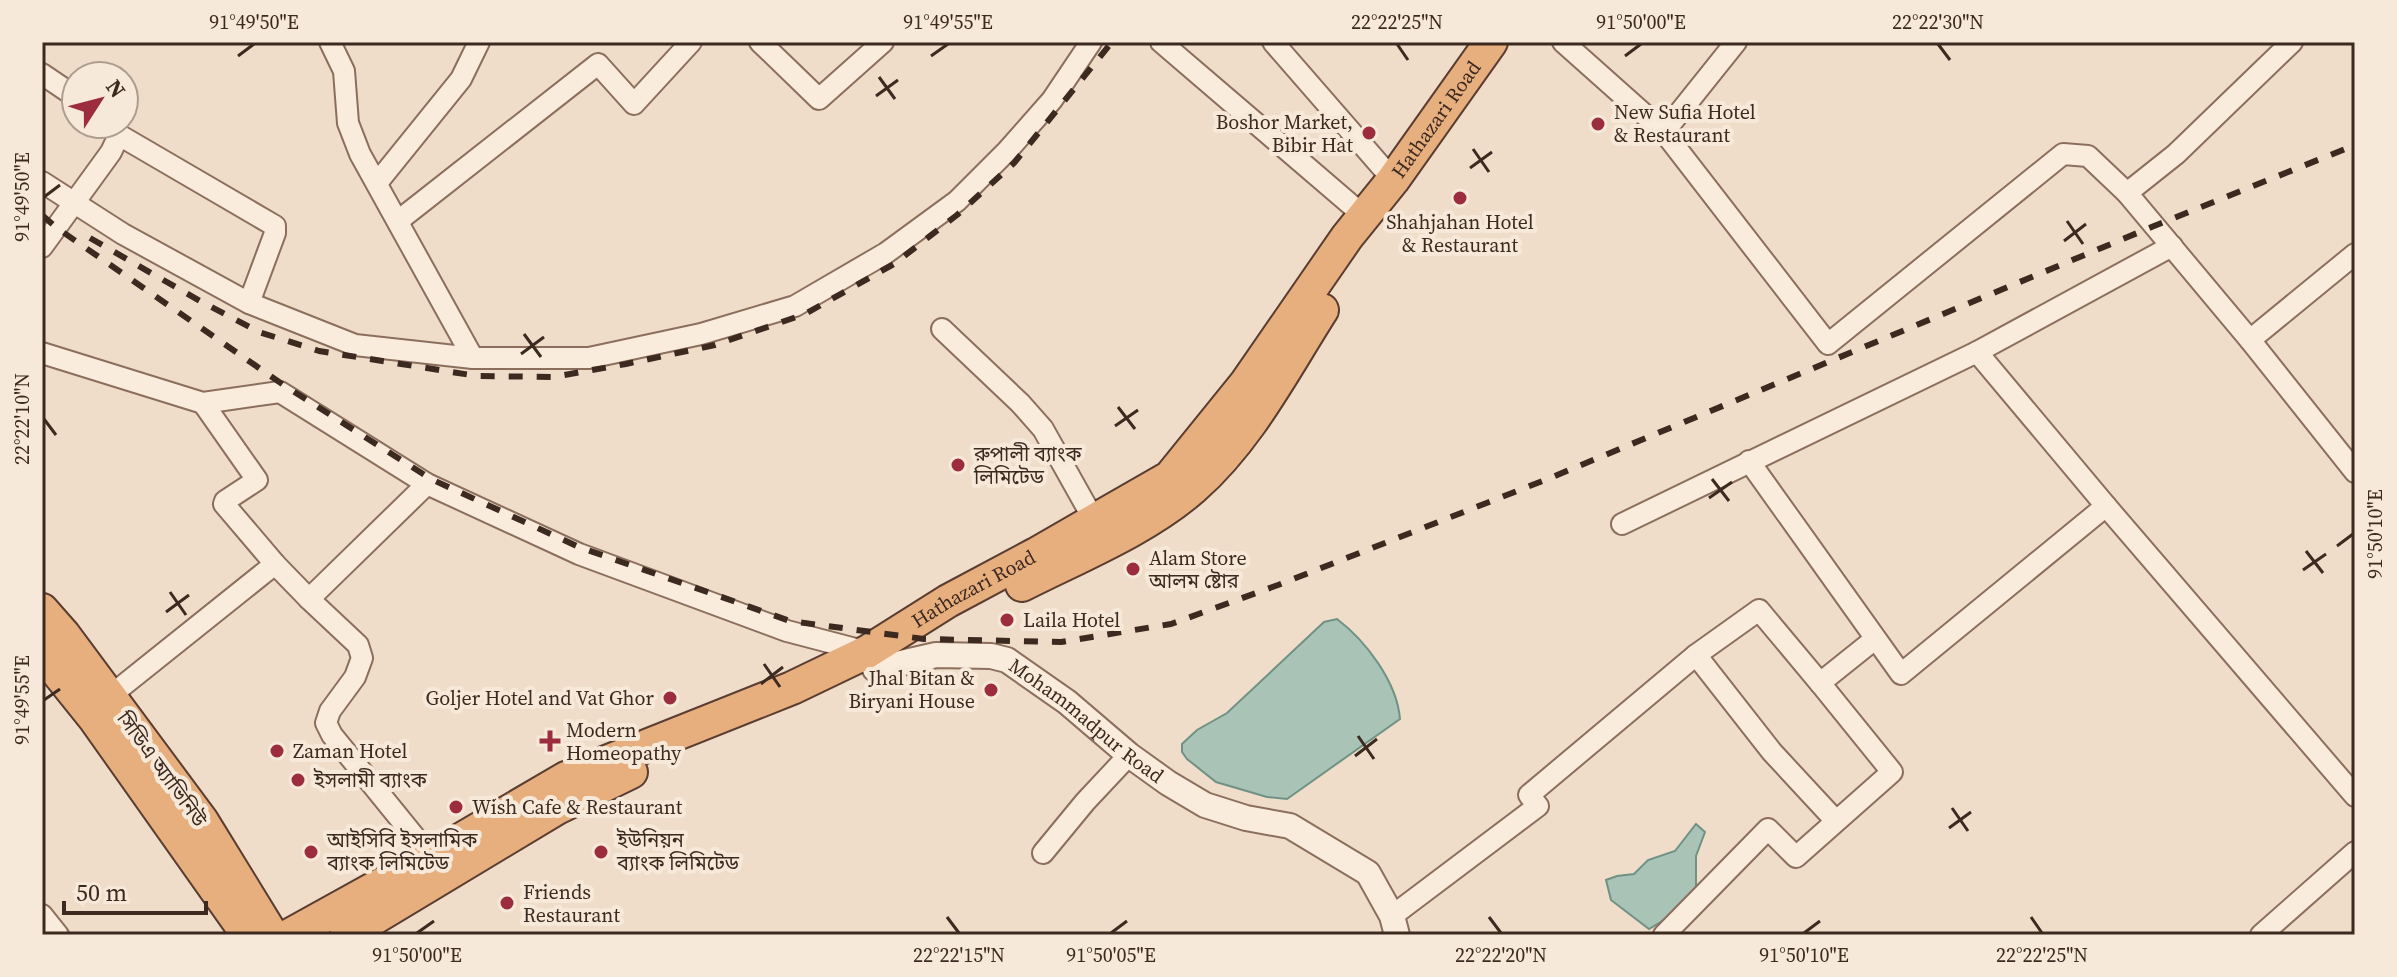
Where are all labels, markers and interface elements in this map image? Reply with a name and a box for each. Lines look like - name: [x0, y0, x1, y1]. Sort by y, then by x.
- text: 91°49'50"E: [209, 8, 299, 36]
- text: 91°49'55"E: [903, 8, 993, 36]
- text: 22°22'25"N: [1351, 8, 1443, 36]
- text: 91°50'00"E: [1596, 8, 1686, 36]
- text: 22°22'30"N: [1892, 8, 1984, 36]
- street label: Hathazari Road: [1385, 55, 1488, 184]
- north arrow: [60, 60, 140, 140]
- text: N: [99, 73, 133, 104]
- place label: New Sufia Hotel & Restaurant: [1614, 98, 1756, 149]
- place label: Boshor Market, Bibir Hat: [1216, 108, 1353, 159]
- marker: New Sufia Hotel & Restaurant: [1589, 115, 1607, 133]
- marker: Boshor Market, Bibir Hat: [1360, 124, 1378, 142]
- text: 91°49'50"E: [8, 152, 36, 242]
- marker: Shahjahan Hotel & Restaurant: [1451, 189, 1469, 207]
- place label: Shahjahan Hotel & Restaurant: [1386, 208, 1534, 259]
- text: 22°22'10"N: [8, 373, 36, 465]
- place label: রুপালী ব্যাংক লিমিটেড: [973, 440, 1082, 491]
- marker: রুপালী ব্যাংক লিমিটেড: [949, 456, 967, 474]
- text: 91°50'10"E: [2361, 489, 2389, 579]
- street label: Hathazari Road: [906, 543, 1041, 635]
- place label: Alam Store আলম ষ্টোর: [1148, 544, 1247, 595]
- marker: Alam Store আলম ষ্টোর: [1124, 560, 1142, 578]
- place label: Laila Hotel: [1023, 606, 1120, 634]
- marker: Laila Hotel: [998, 611, 1016, 629]
- street label: Mohammadpur Road: [1003, 652, 1170, 790]
- text: 91°49'55"E: [8, 655, 36, 745]
- place label: Jhal Bitan & Biryani House: [848, 664, 975, 715]
- marker: Jhal Bitan & Biryani House: [982, 681, 1000, 699]
- place label: Goljer Hotel and Vat Ghor: [426, 684, 655, 712]
- marker: Goljer Hotel and Vat Ghor: [661, 689, 679, 707]
- street label: সিডিএ অ্যাভিনিউ: [110, 705, 214, 833]
- place label: Modern Homeopathy: [566, 716, 682, 767]
- marker: Modern Homeopathy: [541, 732, 559, 750]
- place label: Zaman Hotel: [293, 737, 408, 765]
- marker: Zaman Hotel: [268, 742, 286, 760]
- place label: ইসলামী ব্যাংক: [313, 766, 428, 794]
- marker: ইসলামী ব্যাংক: [289, 771, 307, 789]
- place label: Wish Cafe & Restaurant: [472, 793, 683, 821]
- marker: Wish Cafe & Restaurant: [447, 798, 465, 816]
- place label: আইসিবি ইসলামিক ব্যাংক লিমিটেড: [326, 826, 478, 877]
- place label: ইউনিয়ন ব্যাংক লিমিটেড: [616, 826, 740, 877]
- marker: আইসিবি ইসলামিক ব্যাংক লিমিটেড: [302, 843, 320, 861]
- marker: ইউনিয়ন ব্যাংক লিমিটেড: [592, 843, 610, 861]
- scale bar: [64, 865, 206, 915]
- text: 50 m: [76, 876, 127, 909]
- place label: Friends Restaurant: [523, 878, 620, 929]
- marker: Friends Restaurant: [498, 894, 516, 912]
- text: 91°50'00"E: [372, 941, 462, 969]
- text: 22°22'15"N: [913, 941, 1005, 969]
- text: 91°50'05"E: [1066, 941, 1156, 969]
- text: 22°22'20"N: [1455, 941, 1547, 969]
- text: 91°50'10"E: [1759, 941, 1849, 969]
- text: 22°22'25"N: [1996, 941, 2088, 969]

